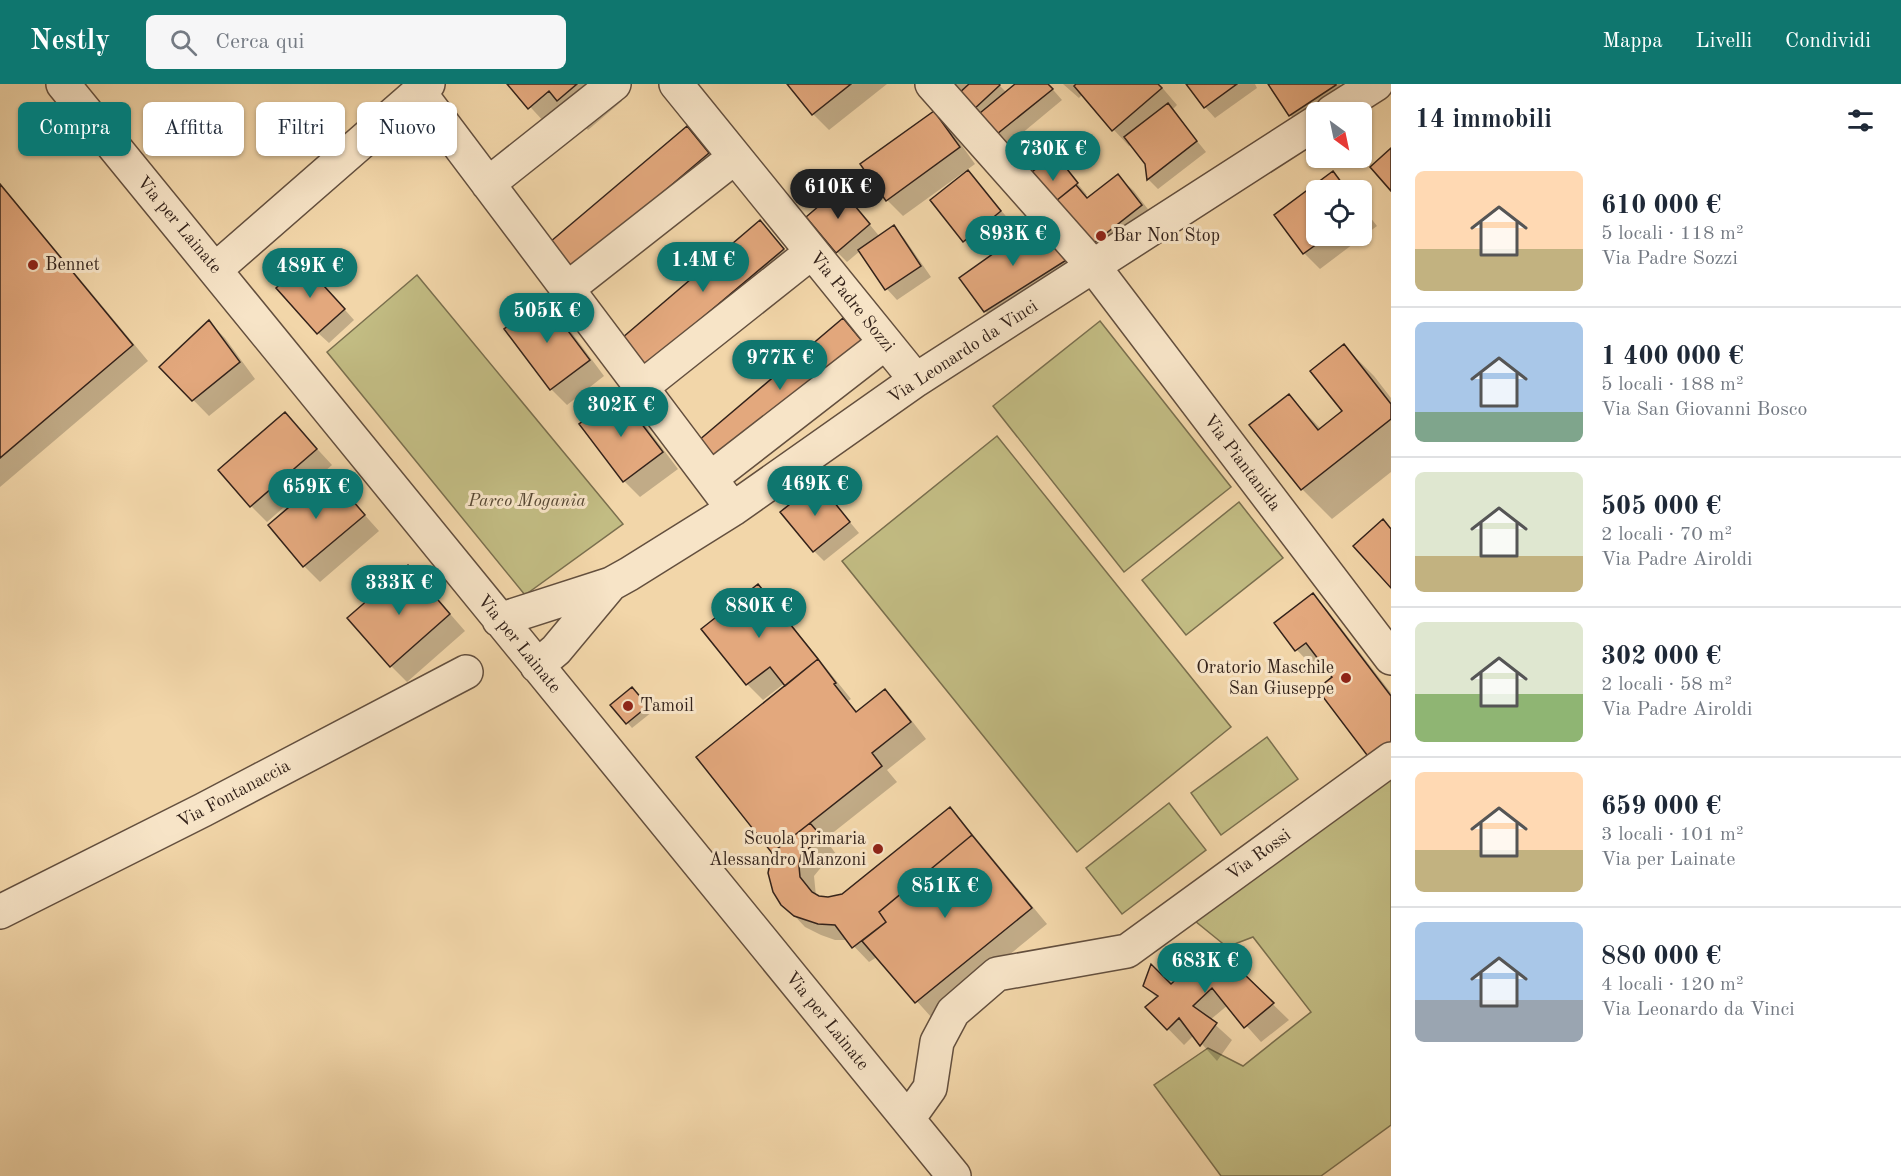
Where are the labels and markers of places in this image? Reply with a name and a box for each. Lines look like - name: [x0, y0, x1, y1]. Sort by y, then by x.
- pin: 730K €: [1004, 131, 1102, 182]
- pin: 610K €: [789, 169, 887, 220]
- pin: 893K €: [964, 216, 1062, 267]
- place label: Bar Non Stop: [1113, 227, 1220, 245]
- marker: Bar Non Stop: [1094, 229, 1108, 243]
- pin: 1.4M €: [654, 242, 752, 293]
- pin: 489K €: [261, 248, 359, 299]
- place label: Bennet: [45, 256, 100, 274]
- marker: Bennet: [26, 258, 40, 272]
- pin: 505K €: [498, 293, 596, 344]
- pin: 977K €: [731, 340, 829, 391]
- pin: 302K €: [572, 387, 670, 438]
- pin: 469K €: [766, 466, 864, 517]
- pin: 659K €: [267, 469, 365, 520]
- pin: 333K €: [350, 565, 448, 616]
- pin: 880K €: [710, 588, 808, 639]
- place label: Oratorio Maschile San Giuseppe: [1196, 659, 1334, 698]
- marker: Oratorio Maschile San Giuseppe: [1339, 671, 1353, 685]
- place label: Tamoil: [640, 697, 694, 715]
- marker: Tamoil: [621, 699, 635, 713]
- place label: Scuola primaria Alessandro Manzoni: [709, 830, 866, 869]
- marker: Scuola primaria Alessandro Manzoni: [871, 842, 885, 856]
- pin: 851K €: [896, 868, 994, 919]
- pin: 683K €: [1156, 943, 1254, 994]

